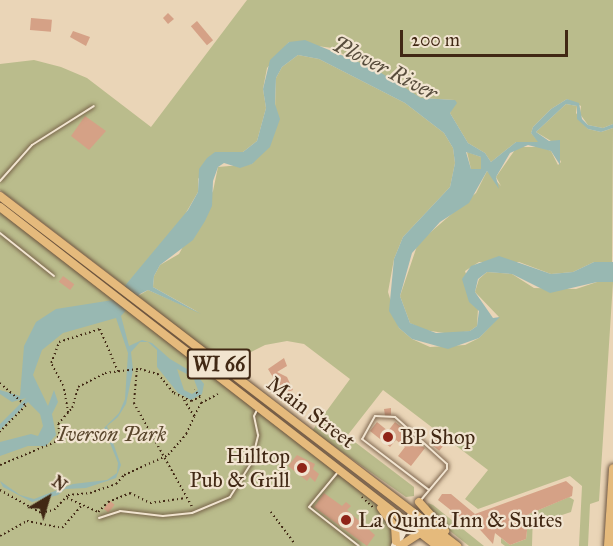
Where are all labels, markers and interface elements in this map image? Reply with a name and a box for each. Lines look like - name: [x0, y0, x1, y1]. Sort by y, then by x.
- scale bar: [403, 18, 571, 56]
- text: 200 m: [411, 29, 460, 51]
- water label: Plover River: [328, 30, 442, 106]
- road number: WI 66: [186, 347, 252, 381]
- street label: Main Street: [262, 371, 360, 453]
- park label: Iverson Park: [58, 421, 166, 447]
- place label: BP Shop: [400, 424, 475, 450]
- marker: BP Shop: [381, 430, 395, 444]
- place label: Hilltop Pub & Grill: [189, 443, 290, 493]
- marker: Hilltop Pub & Grill: [295, 461, 309, 475]
- north arrow: [18, 468, 78, 528]
- text: N: [48, 472, 71, 495]
- place label: La Quinta Inn & Suites: [358, 507, 562, 533]
- marker: La Quinta Inn & Suites: [339, 513, 353, 527]

